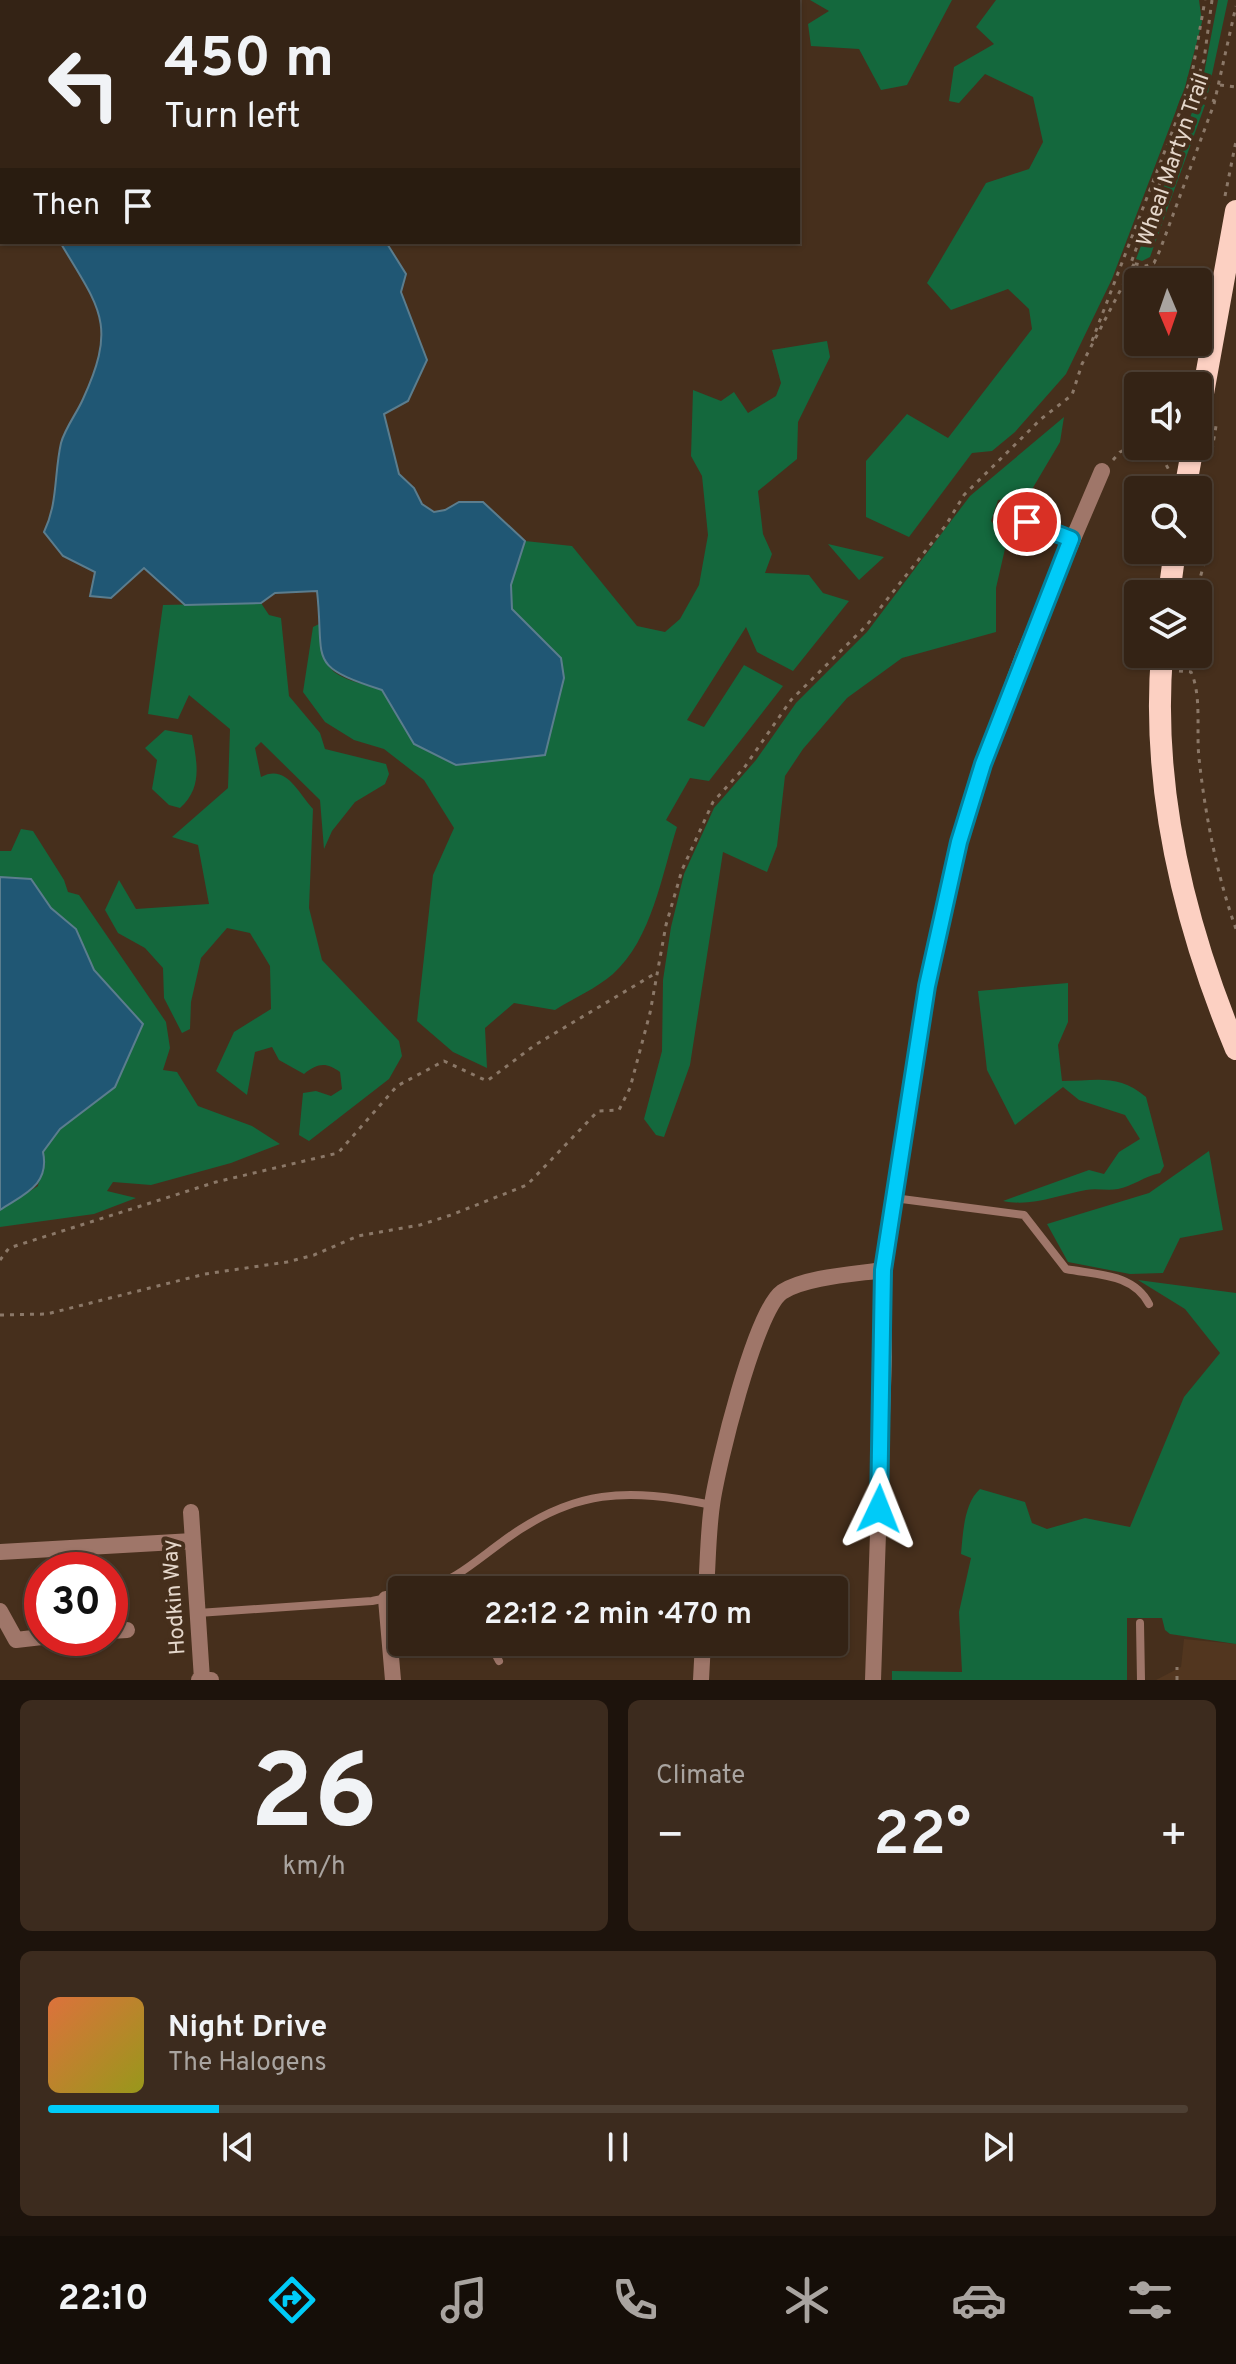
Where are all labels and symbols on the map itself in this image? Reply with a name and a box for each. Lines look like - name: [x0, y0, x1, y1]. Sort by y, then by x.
- street label: Wheal Martyn Trail: [1132, 70, 1216, 250]
- north arrow: [1124, 268, 1212, 356]
- pin: [993, 488, 1061, 556]
- position arrow: [837, 1467, 921, 1551]
- street label: Hodkin Way: [157, 1538, 193, 1656]
- speed limit sign: 30: [24, 1552, 128, 1656]

